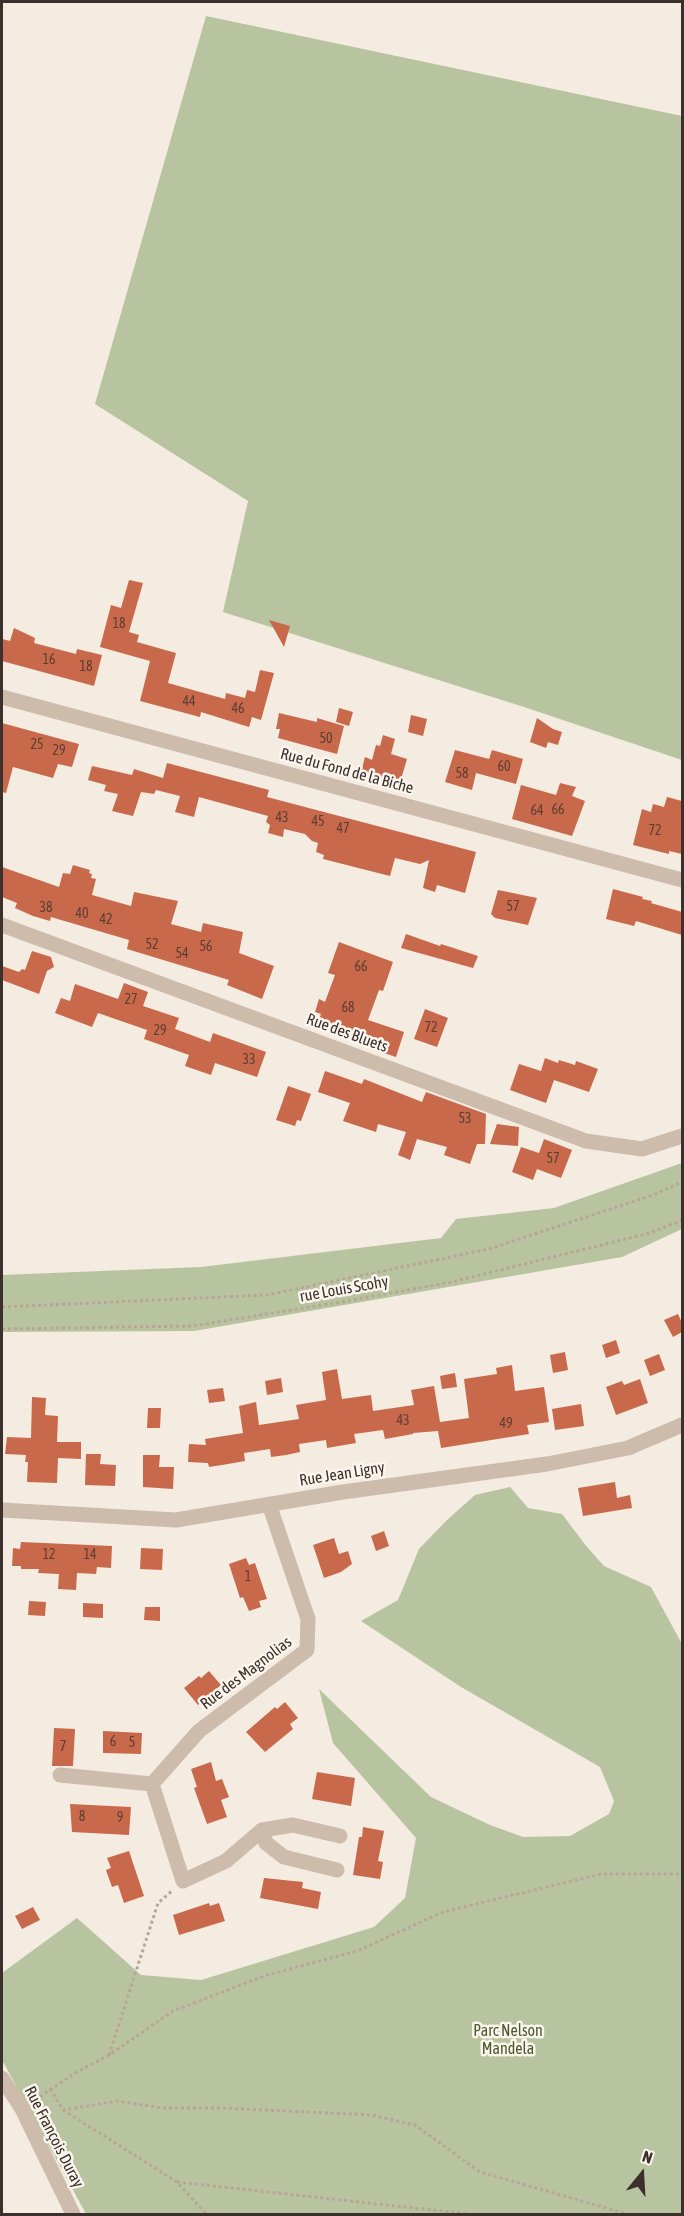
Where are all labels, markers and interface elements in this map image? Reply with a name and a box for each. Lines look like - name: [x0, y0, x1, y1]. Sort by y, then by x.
- house number: 18: [112, 616, 126, 632]
- house number: 16: [42, 652, 56, 668]
- house number: 18: [79, 659, 93, 675]
- house number: 44: [182, 694, 196, 710]
- house number: 46: [231, 701, 245, 717]
- house number: 50: [319, 731, 333, 747]
- house number: 25: [30, 737, 44, 753]
- house number: 29: [52, 743, 66, 759]
- street label: Rue du Fond de la Biche: [278, 744, 416, 798]
- house number: 60: [497, 759, 511, 775]
- house number: 58: [455, 766, 469, 782]
- house number: 66: [551, 802, 565, 818]
- house number: 64: [530, 803, 544, 819]
- house number: 43: [275, 810, 289, 826]
- house number: 45: [311, 814, 325, 830]
- house number: 47: [336, 821, 350, 837]
- house number: 72: [648, 823, 662, 839]
- house number: 57: [506, 899, 520, 915]
- house number: 38: [39, 900, 53, 916]
- house number: 40: [75, 906, 89, 922]
- house number: 42: [99, 912, 113, 928]
- house number: 52: [145, 937, 159, 953]
- house number: 56: [199, 939, 213, 955]
- house number: 54: [175, 946, 189, 962]
- house number: 66: [354, 959, 368, 975]
- house number: 27: [124, 992, 138, 1008]
- house number: 68: [341, 1000, 355, 1016]
- street label: Rue des Bluets: [304, 1009, 390, 1057]
- house number: 72: [424, 1020, 438, 1036]
- house number: 29: [153, 1023, 167, 1039]
- house number: 33: [242, 1052, 256, 1068]
- house number: 53: [458, 1111, 472, 1127]
- house number: 57: [546, 1151, 560, 1167]
- street label: rue Louis Scohy: [298, 1272, 390, 1306]
- house number: 43: [396, 1413, 410, 1429]
- house number: 49: [499, 1416, 513, 1432]
- street label: Rue Jean Ligny: [298, 1458, 386, 1490]
- house number: 12: [42, 1547, 56, 1563]
- house number: 14: [83, 1547, 97, 1563]
- house number: 1: [245, 1569, 251, 1585]
- street label: Rue des Magnolias: [197, 1632, 295, 1714]
- house number: 6: [110, 1734, 116, 1750]
- house number: 5: [129, 1735, 135, 1751]
- house number: 7: [60, 1739, 66, 1755]
- house number: 8: [79, 1809, 85, 1825]
- house number: 9: [117, 1810, 123, 1826]
- park label: Parc Nelson Mandela: [473, 2021, 543, 2059]
- street label: Rue François Duray: [20, 2083, 88, 2191]
- north arrow: [612, 2144, 672, 2204]
- text: N: [640, 2147, 655, 2167]

